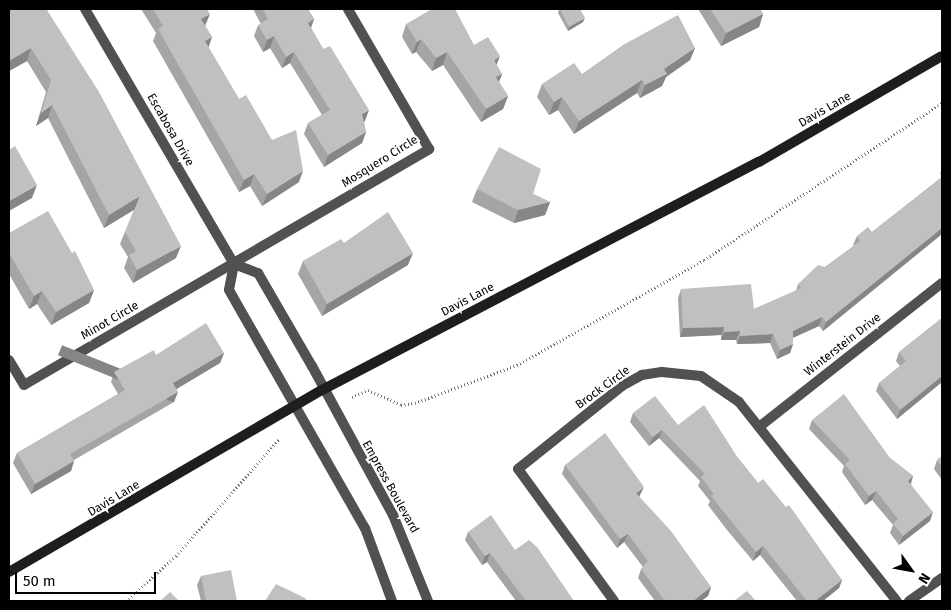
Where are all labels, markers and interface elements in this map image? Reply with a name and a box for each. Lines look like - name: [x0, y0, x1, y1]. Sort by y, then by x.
- street label: Davis Lane: [796, 89, 854, 131]
- street label: Escabosa Drive: [143, 91, 197, 169]
- street label: Mosquero Circle: [339, 133, 421, 191]
- street label: Davis Lane: [439, 280, 497, 320]
- street label: Minot Circle: [79, 299, 141, 343]
- street label: Winterstein Drive: [802, 311, 884, 379]
- street label: Brock Circle: [573, 363, 633, 413]
- street label: Empress Boulevard: [359, 438, 421, 536]
- street label: Davis Lane: [85, 478, 143, 520]
- north arrow: [886, 545, 936, 595]
- scale bar: [18, 562, 159, 594]
- text: N: [914, 570, 934, 587]
- text: 50 m: [23, 572, 56, 590]

